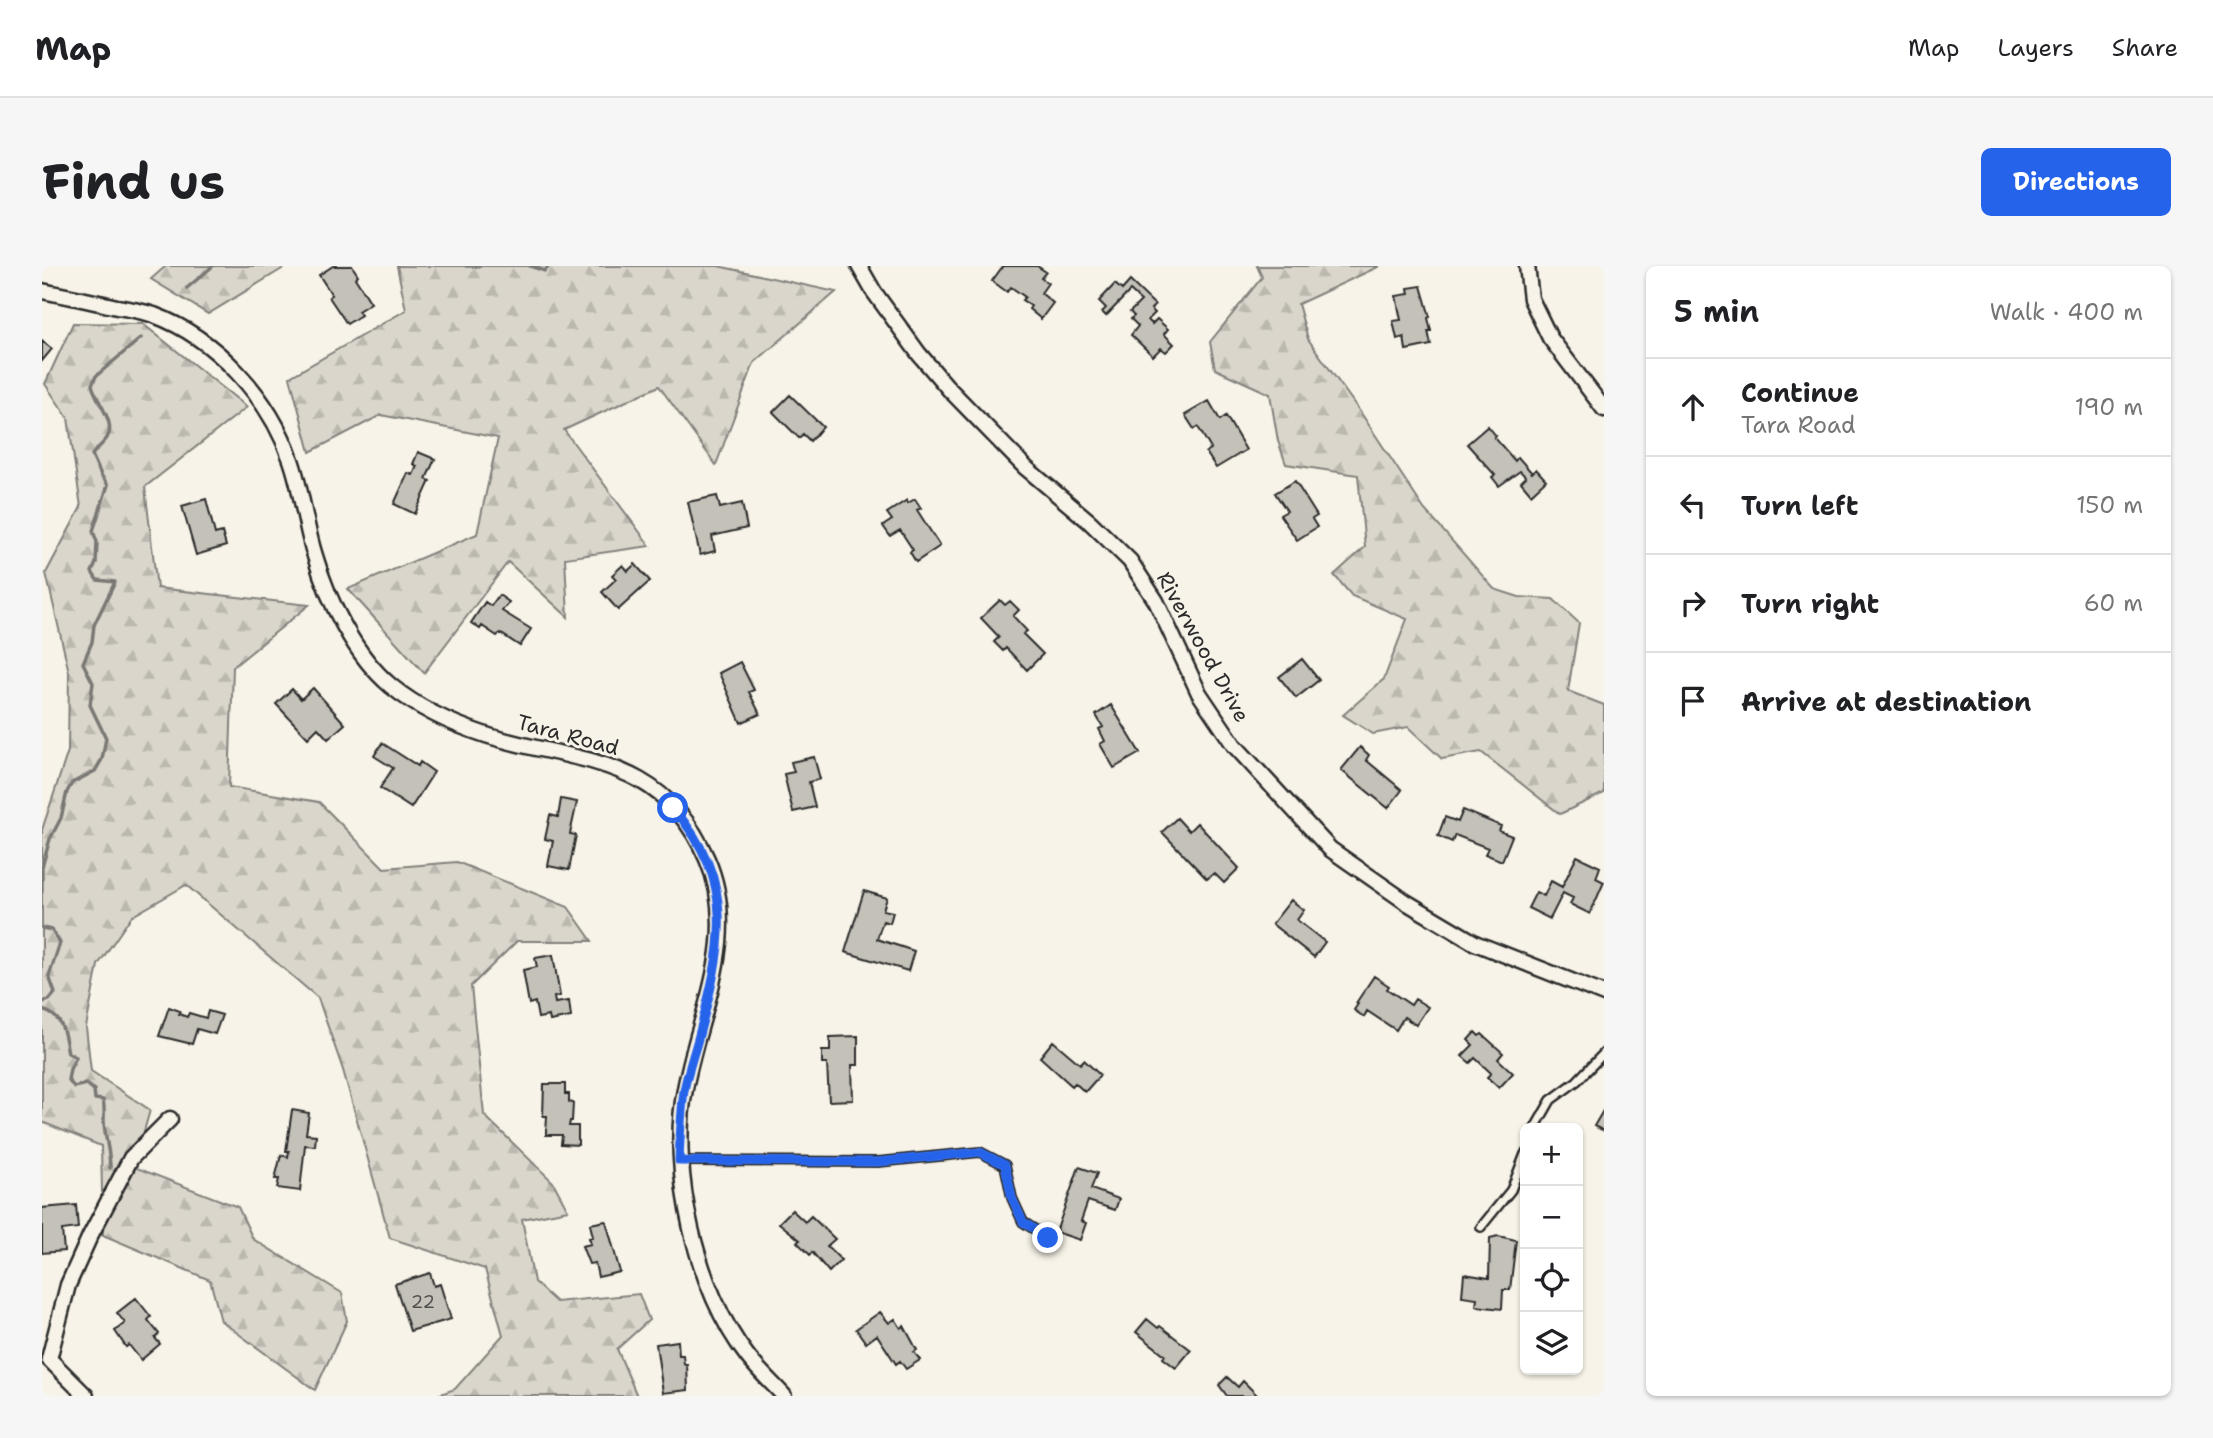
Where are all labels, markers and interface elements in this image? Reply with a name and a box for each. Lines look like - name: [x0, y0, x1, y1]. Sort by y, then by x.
- text: Map: [35, 26, 111, 71]
- text: Map: [1908, 32, 1959, 64]
- text: Layers: [1997, 32, 2074, 64]
- text: Share: [2112, 32, 2178, 64]
- button: Directions: [1981, 148, 2171, 216]
- text: Find us: [42, 149, 225, 215]
- text: 5 min: [1674, 291, 1759, 332]
- text: Walk · 400 m: [1990, 297, 2143, 327]
- text: Continue: [1741, 375, 1859, 410]
- icon: ahead: [1674, 388, 1712, 426]
- text: 190 m: [2075, 392, 2143, 422]
- text: Tara Road: [1741, 410, 1856, 440]
- icon: left: [1674, 486, 1712, 524]
- text: Turn left: [1741, 488, 1858, 523]
- text: 150 m: [2076, 490, 2143, 520]
- street label: Riverwood Drive: [1150, 567, 1256, 727]
- icon: right: [1674, 584, 1712, 622]
- text: Turn right: [1741, 586, 1879, 621]
- text: 60 m: [2084, 588, 2143, 618]
- icon: arrive: [1674, 682, 1712, 720]
- text: Arrive at destination: [1741, 684, 2031, 719]
- street label: Tara Road: [514, 708, 622, 762]
- route start: [657, 792, 688, 823]
- map controls: [1520, 1123, 1583, 1375]
- button: +: [1520, 1123, 1583, 1186]
- button: −: [1520, 1186, 1583, 1249]
- route end: [1032, 1222, 1063, 1253]
- button: locate: [1520, 1249, 1583, 1312]
- house number: 22: [411, 1290, 435, 1314]
- button: layers: [1520, 1312, 1583, 1375]

